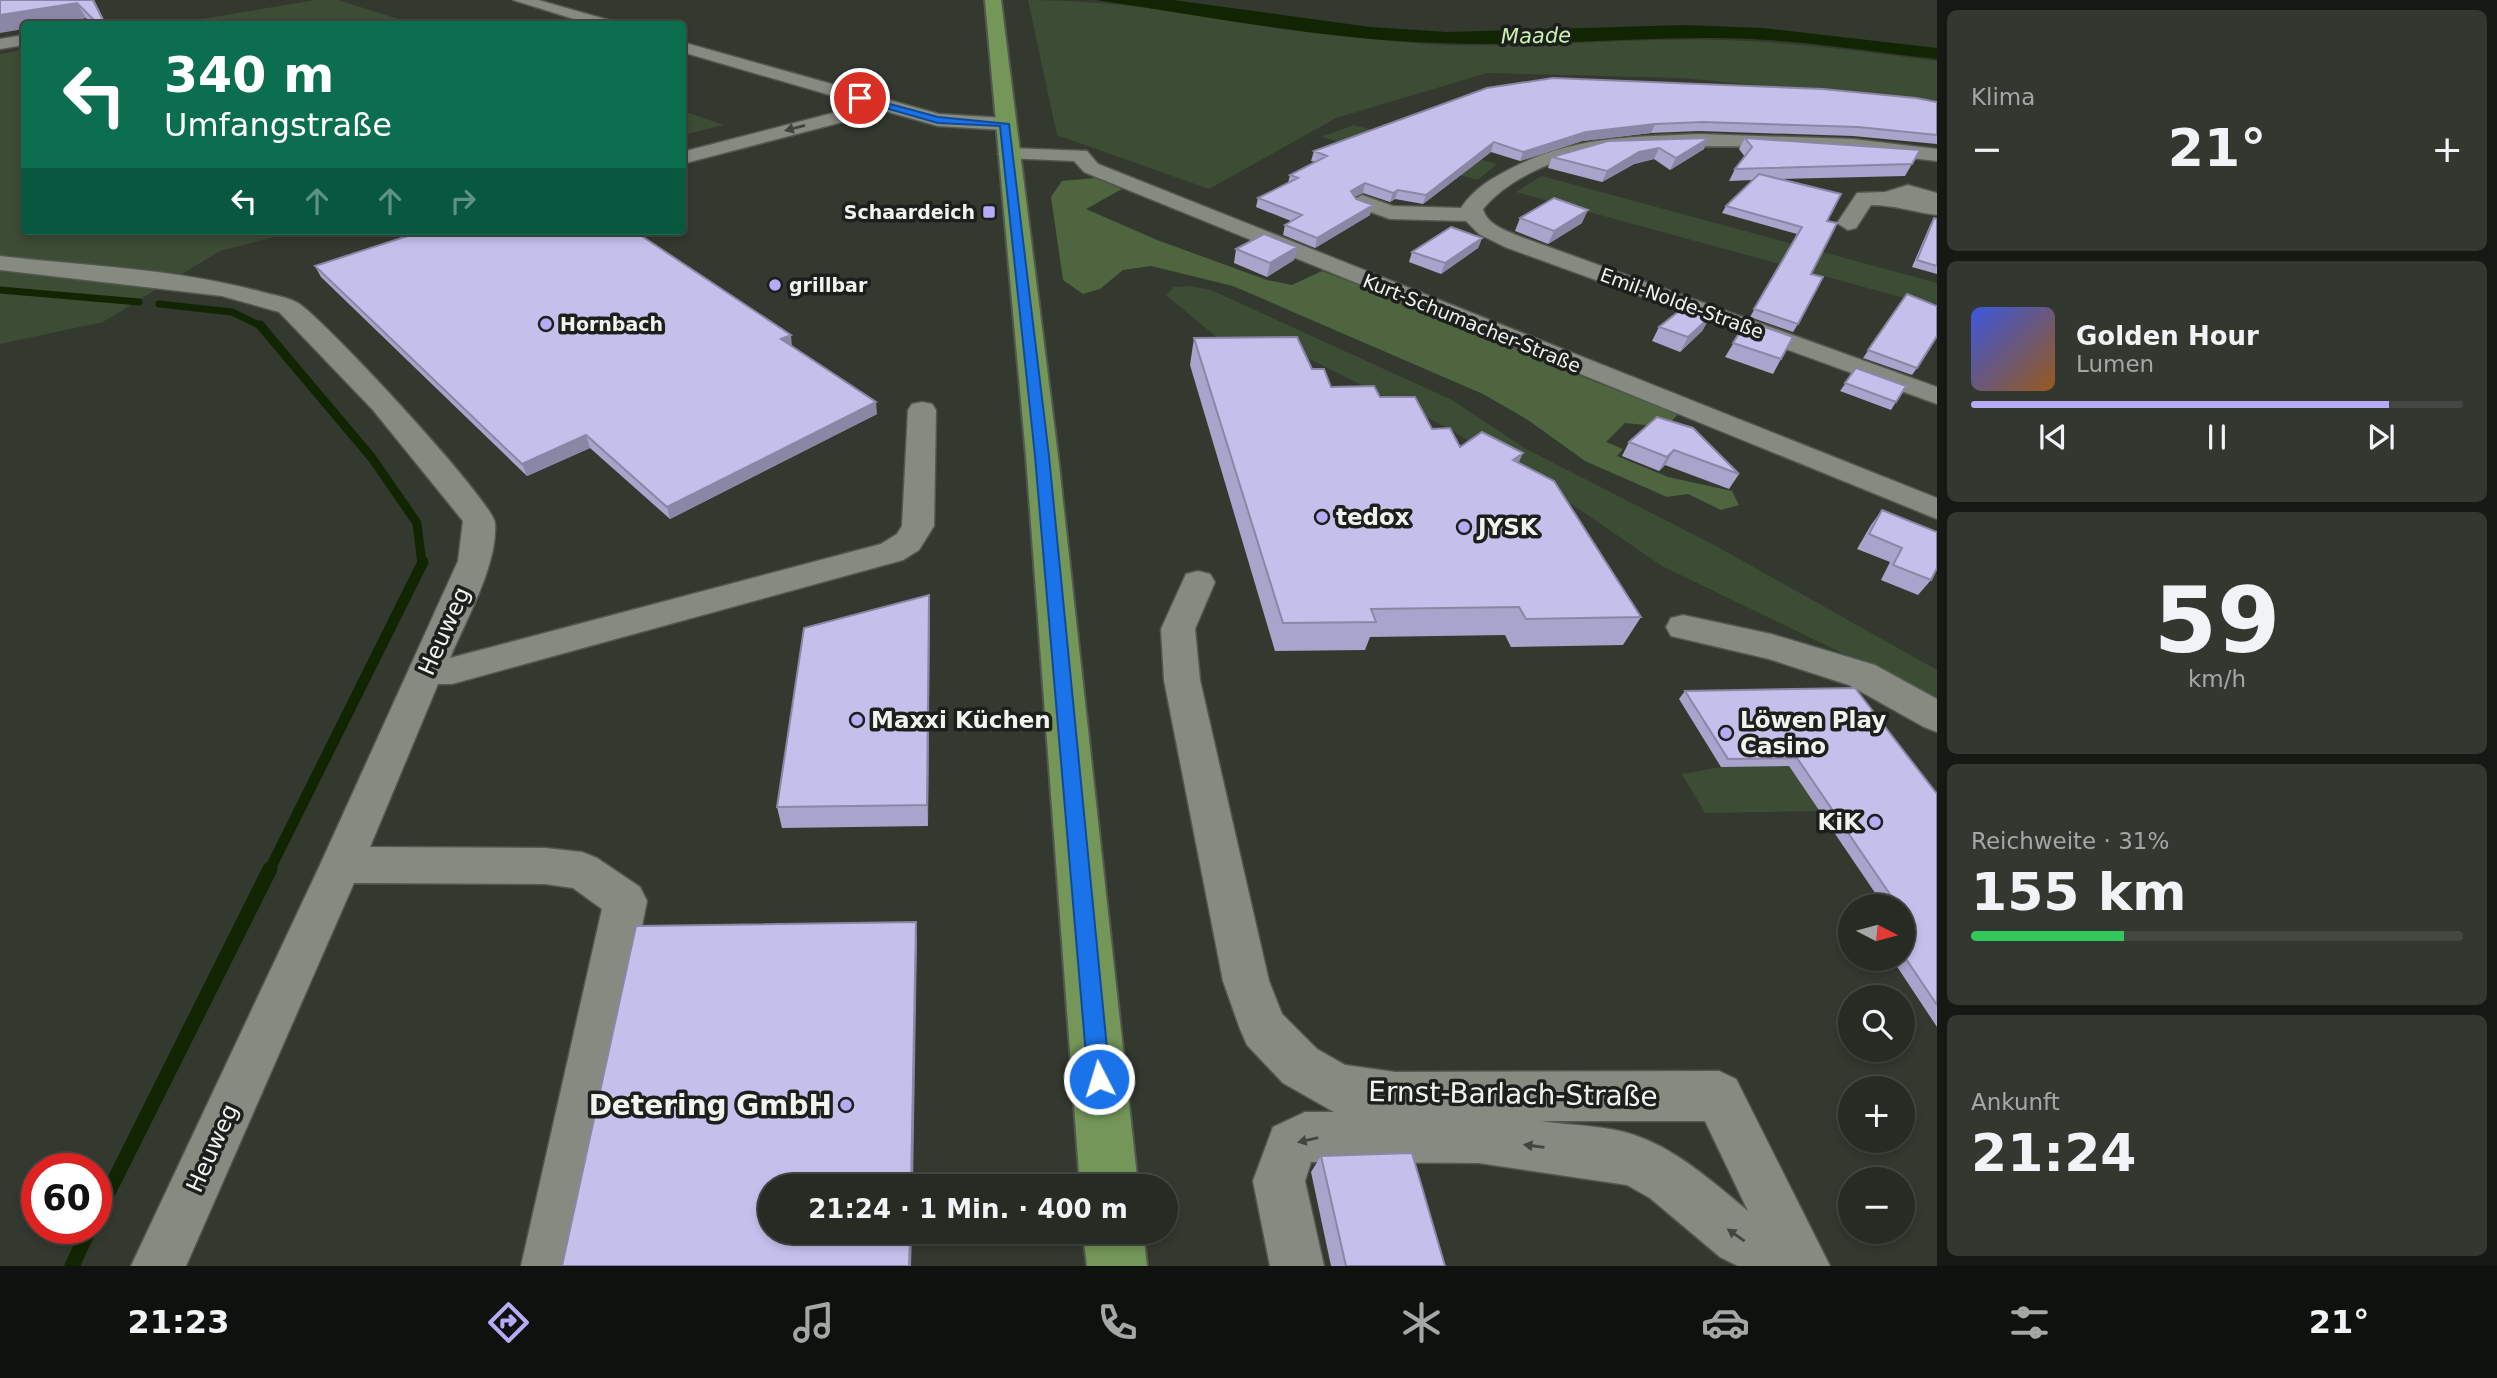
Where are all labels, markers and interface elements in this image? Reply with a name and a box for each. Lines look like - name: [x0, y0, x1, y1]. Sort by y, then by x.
- water label: Maade: [1501, 23, 1571, 49]
- text: 340 m: [164, 47, 334, 104]
- icon: left: [49, 49, 140, 140]
- pin: [830, 68, 890, 128]
- icon: arrive: [841, 79, 879, 117]
- text: Klima: [1971, 84, 2035, 110]
- text: Umfangstraße: [164, 106, 392, 144]
- text: 21°: [2168, 118, 2266, 178]
- one-way arrow: [784, 123, 806, 134]
- text: −: [1971, 127, 2003, 171]
- text: +: [2431, 127, 2463, 171]
- icon: left: [225, 182, 263, 220]
- icon: ahead: [298, 182, 336, 220]
- icon: ahead: [371, 182, 409, 220]
- icon: right: [444, 182, 482, 220]
- place label: Schaardeich: [844, 201, 975, 223]
- marker: Schaardeich: [981, 204, 997, 220]
- street label: Emil-Nolde-Straße: [1597, 263, 1767, 343]
- street label: Kurt-Schumacher-Straße: [1360, 269, 1584, 377]
- place label: grillbar: [789, 274, 868, 296]
- marker: grillbar: [767, 277, 783, 293]
- place label: Hornbach: [560, 313, 663, 335]
- marker: Hornbach: [538, 316, 554, 332]
- text: Golden Hour: [2076, 321, 2259, 351]
- text: Lumen: [2076, 351, 2154, 377]
- icon: previous: [2034, 418, 2072, 456]
- icon: pause: [2198, 418, 2236, 456]
- icon: next: [2362, 418, 2400, 456]
- place label: tedox: [1336, 504, 1410, 530]
- marker: tedox: [1314, 509, 1330, 525]
- place label: JYSK: [1476, 514, 1539, 540]
- marker: JYSK: [1456, 519, 1472, 535]
- text: 59: [2154, 568, 2280, 673]
- street label: Heuweg: [413, 583, 475, 679]
- text: km/h: [2188, 666, 2246, 692]
- place label: Maxxi Küchen: [871, 707, 1051, 733]
- place label: Löwen Play Casino: [1740, 707, 1886, 759]
- marker: Maxxi Küchen: [849, 712, 865, 728]
- marker: Löwen Play Casino: [1718, 725, 1734, 741]
- place label: KiK: [1817, 809, 1862, 835]
- marker: KiK: [1867, 814, 1883, 830]
- text: Reichweite · 31%: [1971, 828, 2169, 854]
- text: 155 km: [1971, 862, 2186, 922]
- north arrow: [1838, 894, 1914, 971]
- map controls: [1838, 894, 1915, 1244]
- button: search: [1838, 985, 1915, 1062]
- position arrow: [1062, 1042, 1136, 1116]
- street label: Ernst-Barlach-Straße: [1368, 1075, 1658, 1113]
- button: +: [1838, 1076, 1915, 1153]
- place label: Detering GmbH: [589, 1089, 832, 1122]
- text: Ankunft: [1971, 1089, 2060, 1115]
- marker: Detering GmbH: [838, 1097, 854, 1113]
- street label: Heuweg: [181, 1100, 243, 1196]
- text: 21:24: [1971, 1123, 2137, 1183]
- one-way arrow: [1296, 1135, 1318, 1146]
- one-way arrow: [1523, 1140, 1545, 1151]
- speed limit sign: 60: [21, 1153, 112, 1244]
- button: −: [1838, 1167, 1915, 1244]
- text: 21:24 · 1 Min. · 400 m: [808, 1194, 1128, 1224]
- one-way arrow: [1727, 1228, 1745, 1242]
- icon: directions: [484, 1298, 533, 1347]
- icon: music: [789, 1298, 838, 1347]
- icon: phone: [1093, 1298, 1142, 1347]
- icon: climate: [1397, 1298, 1446, 1347]
- icon: car: [1701, 1298, 1750, 1347]
- icon: filters: [2005, 1298, 2054, 1347]
- text: 21:23: [128, 1303, 229, 1341]
- text: 21°: [2309, 1303, 2369, 1341]

